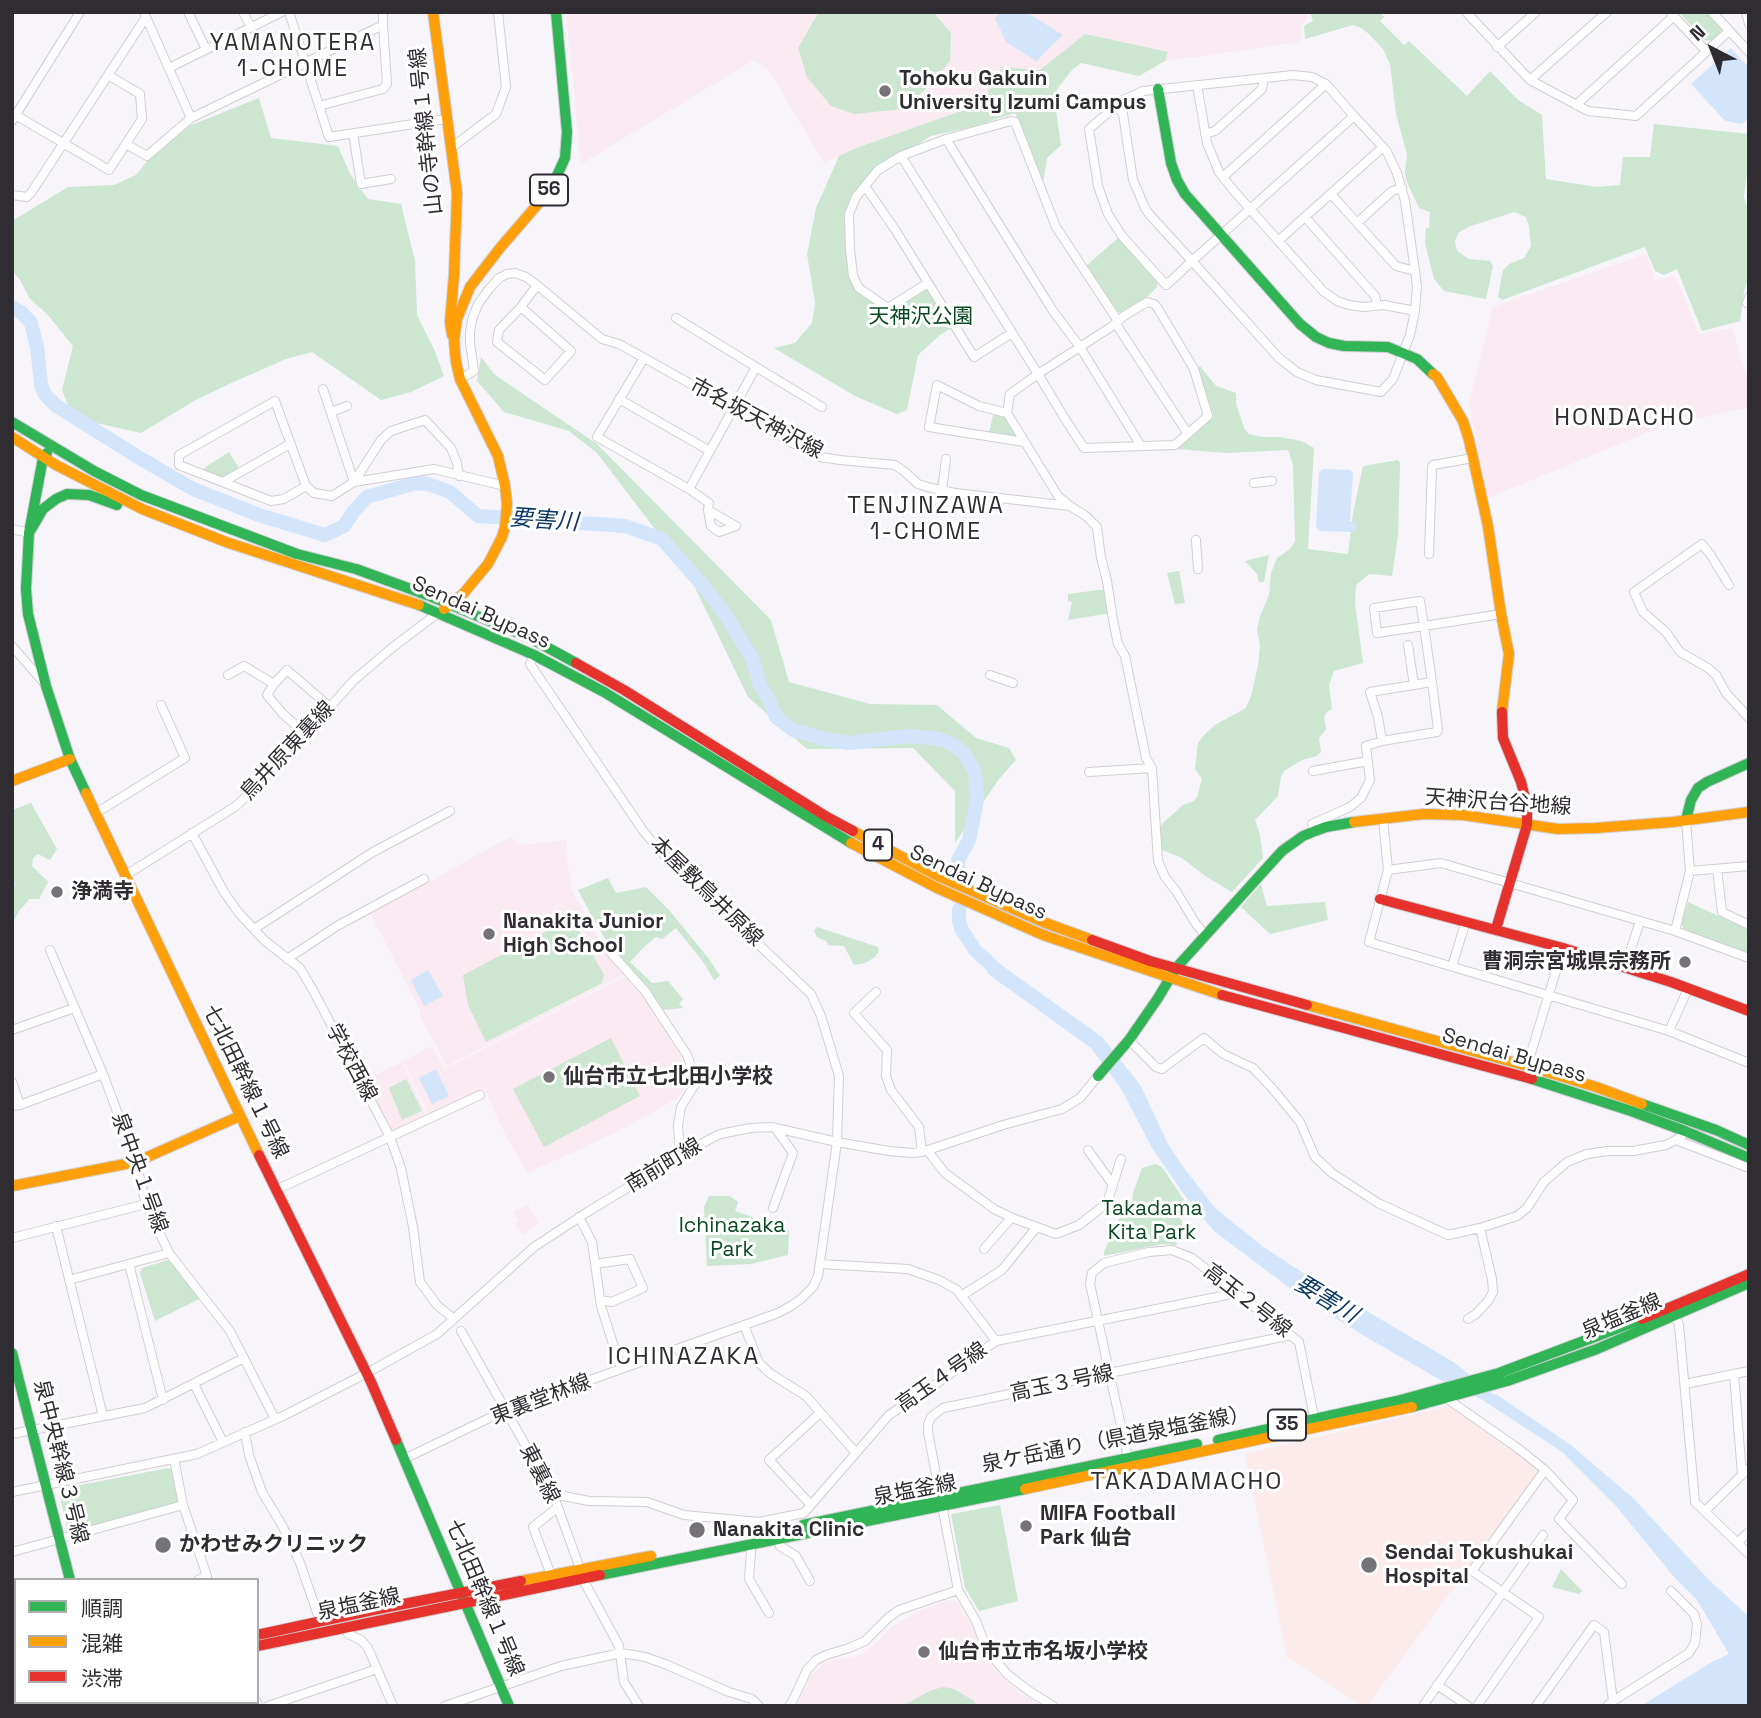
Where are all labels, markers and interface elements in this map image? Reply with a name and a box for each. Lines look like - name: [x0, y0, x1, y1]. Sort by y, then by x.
- north arrow: [1677, 14, 1747, 84]
- text: N: [1685, 19, 1711, 47]
- district label: YAMANOTERA 1-CHOME: [211, 30, 375, 84]
- street label: 山の寺幹線１号線: [406, 46, 448, 216]
- place label: Tohoku Gakuin University Izumi Campus: [899, 66, 1147, 116]
- marker: Tohoku Gakuin University Izumi Campus: [877, 83, 893, 99]
- road number: 56: [530, 174, 568, 206]
- park label: 天神沢公園: [869, 304, 973, 330]
- street label: 市名坂天神沢線: [685, 373, 827, 465]
- district label: HONDACHO: [1555, 404, 1695, 432]
- district label: TENJINZAWA 1-CHOME: [849, 493, 1003, 547]
- water label: 要害川: [509, 505, 579, 537]
- street label: Sendai Bypass: [408, 571, 554, 655]
- street label: 鳥井原東裏線: [236, 696, 340, 806]
- street label: 天神沢台谷地線: [1424, 785, 1572, 821]
- road number: 4: [864, 830, 892, 860]
- street label: 本屋敷鳥井原線: [644, 832, 768, 952]
- street label: Sendai Bypass: [905, 840, 1051, 926]
- place label: 浄満寺: [71, 879, 134, 905]
- marker: 浄満寺: [49, 884, 65, 900]
- place label: Nanakita Junior High School: [503, 909, 663, 959]
- marker: Nanakita Junior High School: [481, 926, 497, 942]
- place label: 曹洞宗宮城県宗務所: [1482, 949, 1671, 975]
- marker: 曹洞宗宮城県宗務所: [1677, 954, 1693, 970]
- street label: 七北田幹線１号線: [197, 1001, 293, 1163]
- street label: 学校西線: [320, 1020, 382, 1106]
- street label: Sendai Bypass: [1439, 1023, 1589, 1089]
- place label: 仙台市立七北田小学校: [563, 1064, 773, 1090]
- marker: 仙台市立七北田小学校: [541, 1069, 557, 1085]
- street label: 泉中央１号線: [106, 1109, 172, 1237]
- street label: 南前町線: [622, 1134, 706, 1198]
- park label: Takadama Kita Park: [1101, 1196, 1203, 1246]
- park label: Ichinazaka Park: [679, 1213, 785, 1263]
- street label: 高玉２号線: [1198, 1259, 1296, 1343]
- water label: 要害川: [1289, 1270, 1363, 1330]
- street label: 泉塩釜線: [1578, 1289, 1666, 1345]
- street label: 高玉４号線: [892, 1338, 992, 1418]
- district label: ICHINAZAKA: [609, 1343, 759, 1371]
- street label: 高玉３号線: [1008, 1361, 1116, 1407]
- street label: 東裏堂林線: [487, 1369, 595, 1431]
- street label: 泉中央幹線３号線: [27, 1377, 93, 1547]
- street label: 泉ケ岳通り（県道泉塩釜線）: [980, 1402, 1252, 1478]
- road number: 35: [1268, 1410, 1306, 1441]
- street label: 東裏線: [513, 1440, 565, 1508]
- district label: TAKADAMACHO: [1092, 1468, 1282, 1496]
- street label: 泉塩釜線: [871, 1471, 959, 1511]
- place label: MIFA Football Park 仙台: [1040, 1501, 1176, 1551]
- street label: 七北田幹線１号線: [440, 1516, 528, 1680]
- place label: Nanakita Clinic: [713, 1517, 864, 1543]
- marker: MIFA Football Park 仙台: [1018, 1518, 1034, 1534]
- marker: Nanakita Clinic: [687, 1520, 707, 1540]
- place label: かわせみクリニック: [179, 1532, 368, 1558]
- marker: かわせみクリニック: [153, 1535, 173, 1555]
- place label: Sendai Tokushukai Hospital: [1385, 1540, 1573, 1590]
- marker: Sendai Tokushukai Hospital: [1359, 1555, 1379, 1575]
- legend: [14, 1578, 259, 1704]
- street label: 泉塩釜線: [315, 1584, 403, 1626]
- text: 順調: [81, 1595, 123, 1622]
- text: 混雑: [81, 1630, 123, 1657]
- place label: 仙台市立市名坂小学校: [938, 1639, 1148, 1665]
- marker: 仙台市立市名坂小学校: [916, 1644, 932, 1660]
- text: 渋滞: [81, 1665, 123, 1692]

